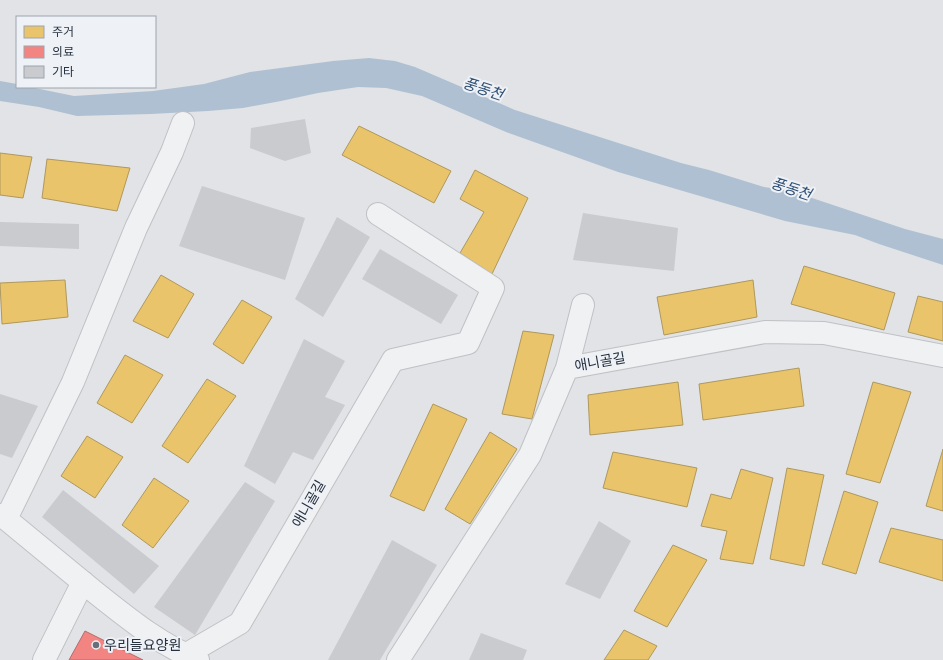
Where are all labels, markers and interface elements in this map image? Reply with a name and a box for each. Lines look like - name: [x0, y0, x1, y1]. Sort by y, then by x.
- legend: [16, 16, 156, 88]
- text: 주거: [52, 25, 74, 39]
- text: 의료: [52, 45, 74, 59]
- text: 기타: [52, 65, 74, 79]
- water label: 풍동천: [461, 74, 508, 105]
- water label: 풍동천: [769, 174, 816, 205]
- street label: 애니골길: [573, 349, 627, 375]
- street label: 애니골길: [289, 477, 329, 531]
- place label: 우리들요양원: [104, 637, 181, 654]
- marker: 우리들요양원: [91, 640, 101, 650]

